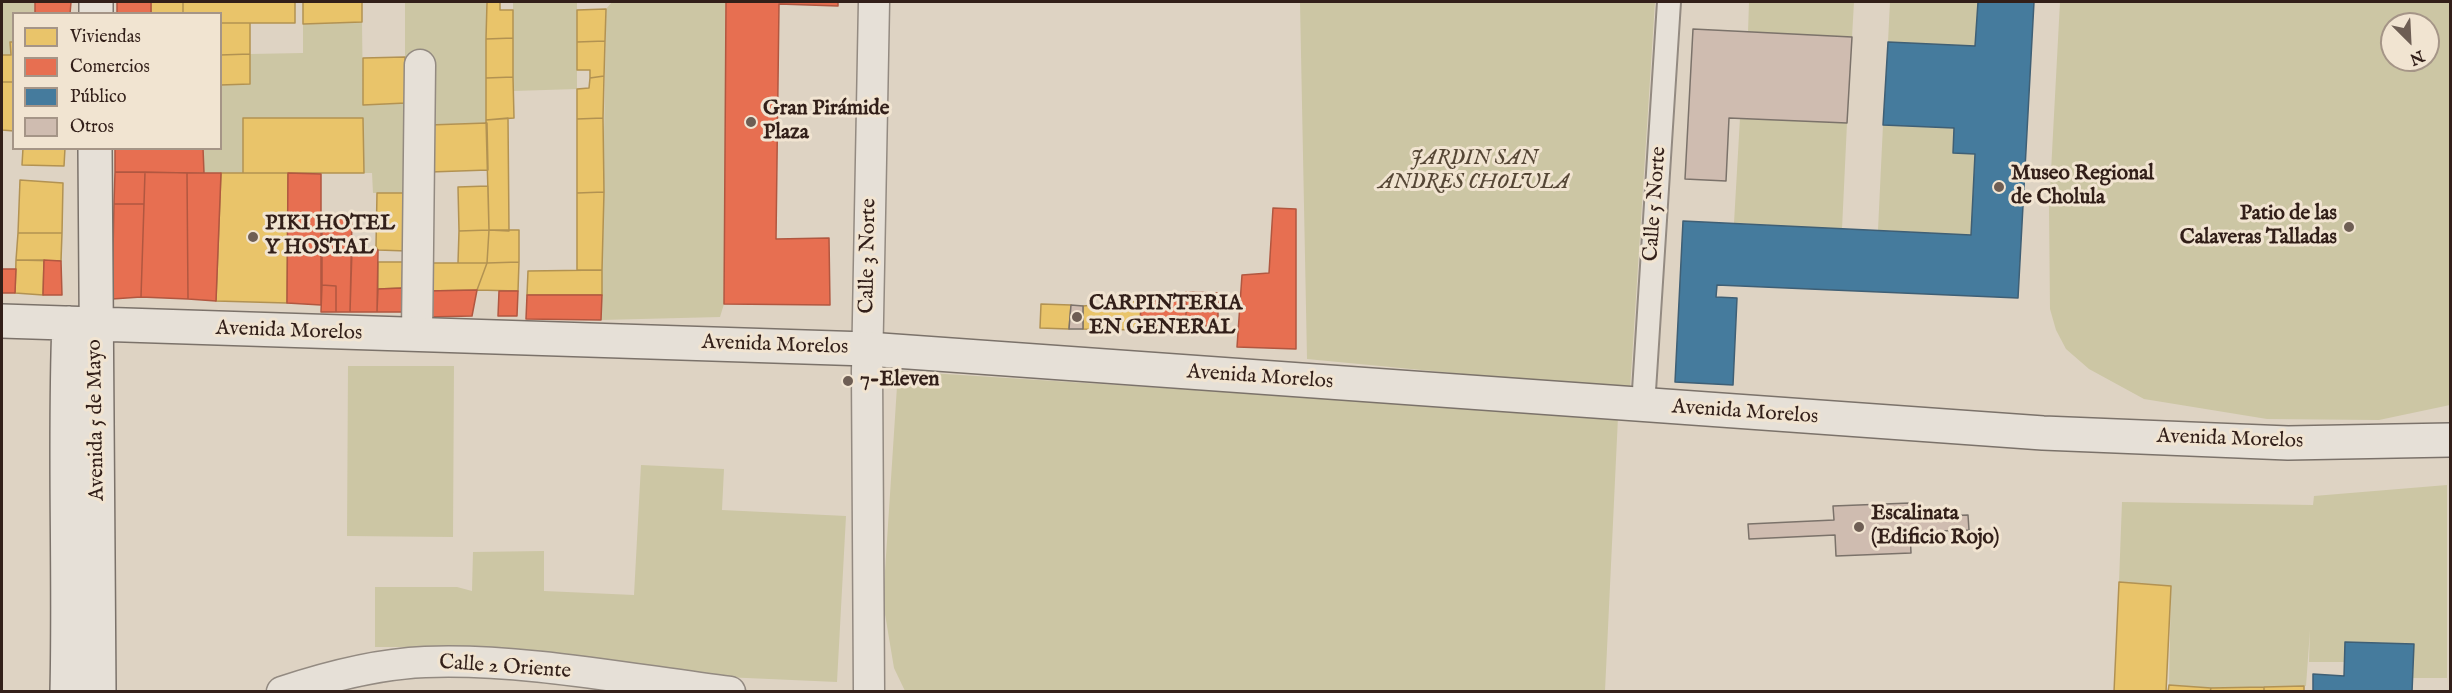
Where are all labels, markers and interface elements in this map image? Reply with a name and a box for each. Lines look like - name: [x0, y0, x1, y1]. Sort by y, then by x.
- legend: [12, 12, 222, 150]
- north arrow: [2380, 12, 2440, 72]
- text: Viviendas: [70, 26, 141, 49]
- text: N: [2406, 45, 2427, 69]
- text: Comercios: [70, 56, 150, 79]
- text: Público: [70, 86, 126, 109]
- place label: Gran Pirámide Plaza: [763, 97, 889, 147]
- marker: Gran Pirámide Plaza: [744, 115, 758, 129]
- text: Otros: [70, 116, 114, 139]
- street label: Calle 5 Norte: [1639, 146, 1673, 262]
- park label: JARDIN SAN ANDRES CHOLULA: [1378, 147, 1570, 197]
- place label: Museo Regional de Cholula: [2011, 162, 2154, 212]
- marker: Museo Regional de Cholula: [1992, 180, 2006, 194]
- street label: Calle 3 Norte: [855, 198, 883, 314]
- place label: Patio de las Calaveras Talladas: [2180, 202, 2337, 252]
- place label: PIKI HOTEL Y HOSTAL: [265, 212, 395, 262]
- marker: Patio de las Calaveras Talladas: [2342, 220, 2356, 234]
- marker: PIKI HOTEL Y HOSTAL: [246, 230, 260, 244]
- place label: CARPINTERIA EN GENERAL: [1089, 292, 1242, 342]
- marker: CARPINTERIA EN GENERAL: [1070, 310, 1084, 324]
- street label: Avenida Morelos: [215, 317, 363, 347]
- street label: Avenida Morelos: [701, 331, 849, 361]
- street label: Avenida 5 de Mayo: [83, 339, 111, 501]
- street label: Avenida Morelos: [1186, 360, 1334, 396]
- place label: 7-Eleven: [860, 368, 939, 394]
- marker: 7-Eleven: [841, 374, 855, 388]
- street label: Avenida Morelos: [1671, 395, 1819, 431]
- street label: Avenida Morelos: [2156, 425, 2304, 455]
- place label: Escalinata (Edificio Rojo): [1871, 502, 1999, 552]
- marker: Escalinata (Edificio Rojo): [1852, 520, 1866, 534]
- street label: Calle 2 Oriente: [438, 651, 572, 685]

